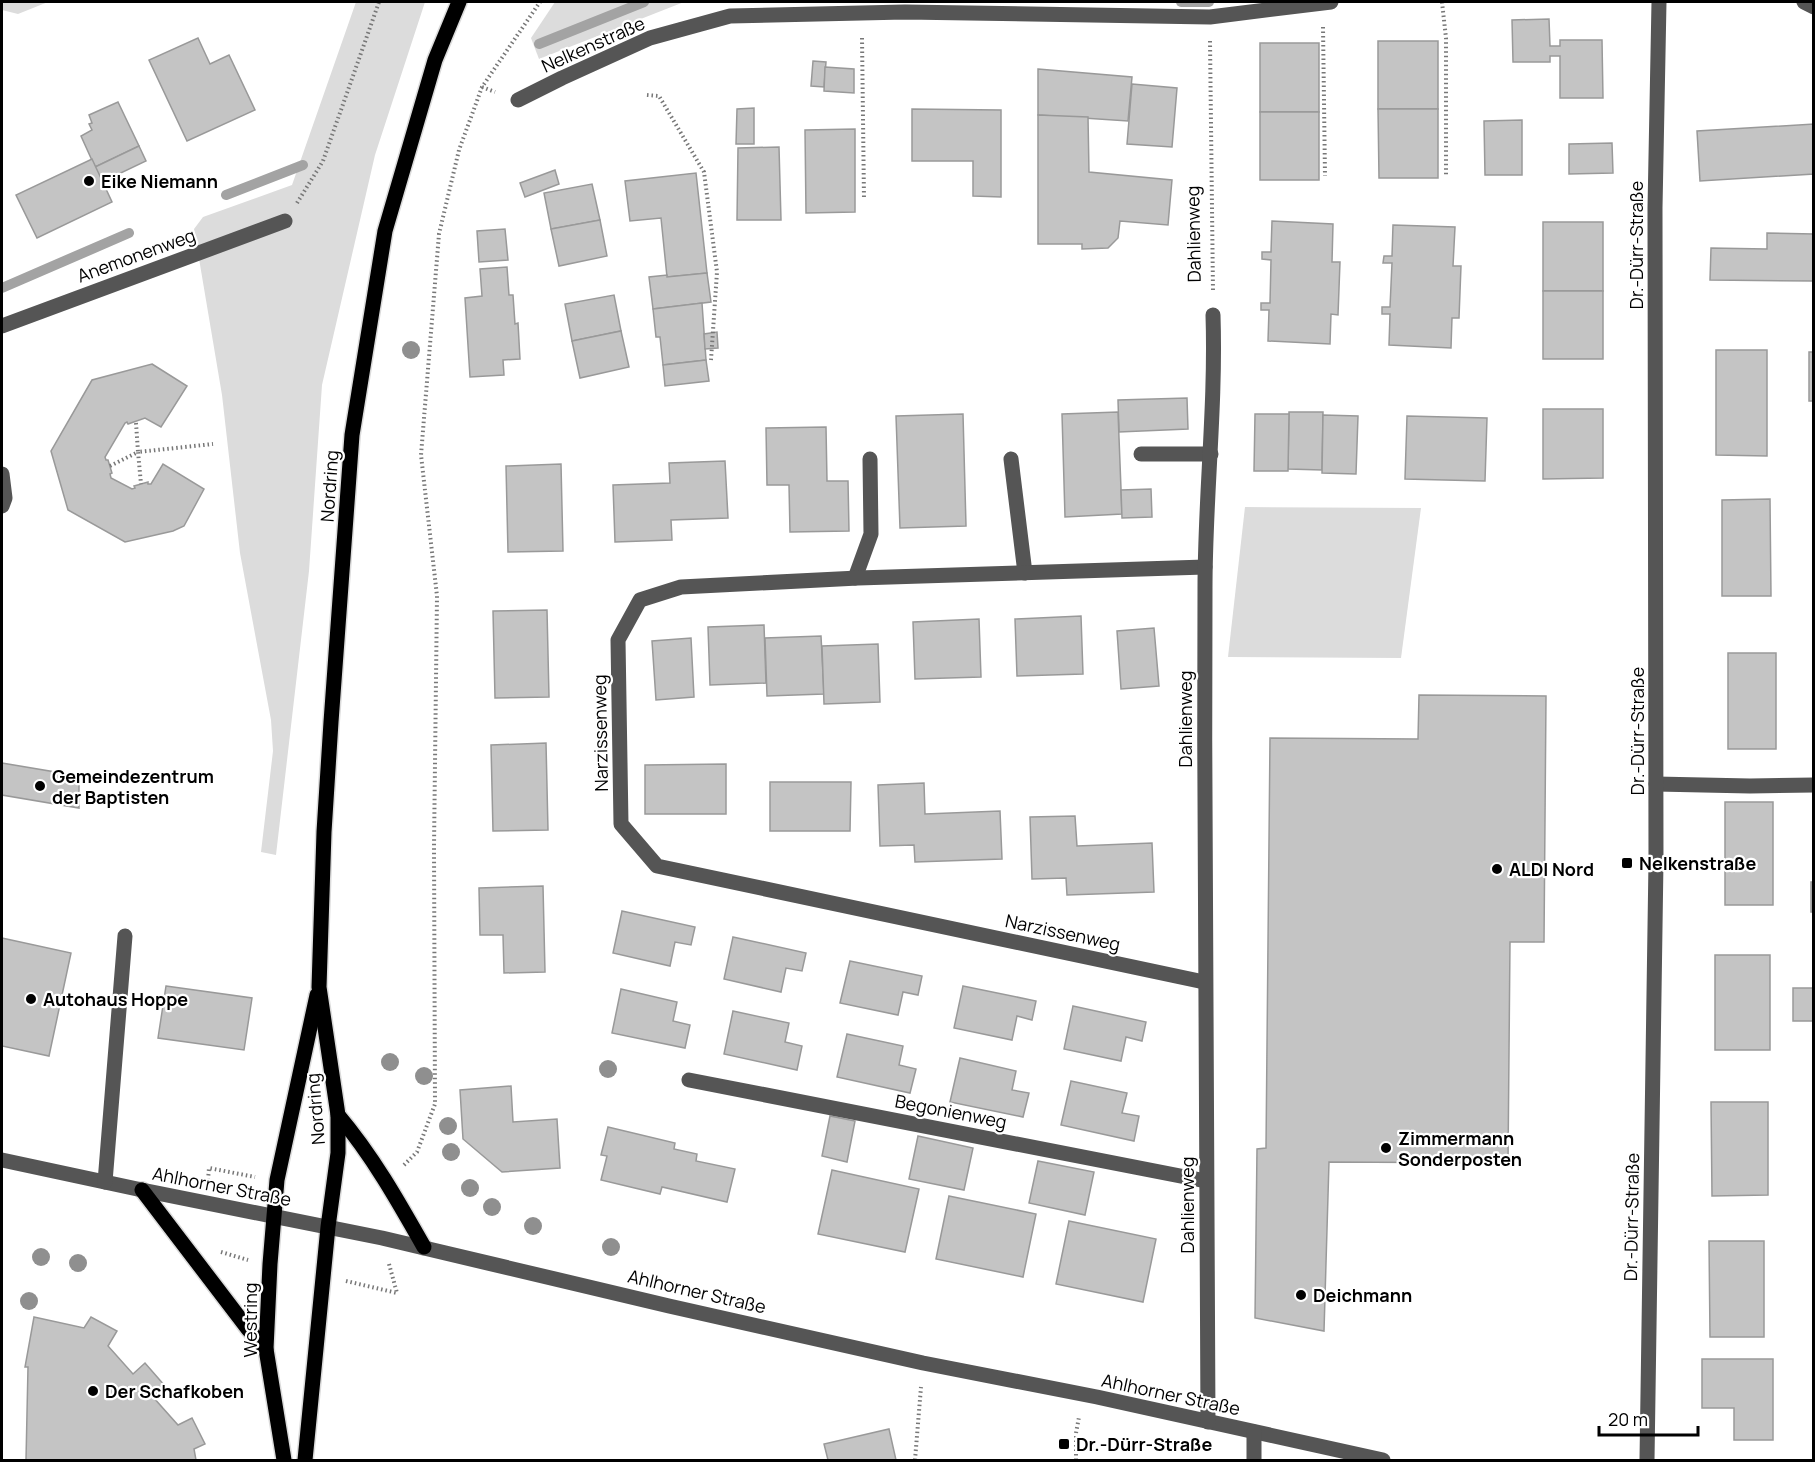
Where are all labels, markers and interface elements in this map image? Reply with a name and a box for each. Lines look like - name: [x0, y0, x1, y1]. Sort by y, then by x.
- street label: Nelkenstraße: [537, 10, 649, 78]
- place label: Eike Niemann: [101, 169, 218, 193]
- marker: Eike Niemann: [82, 174, 96, 188]
- street label: Dr.-Dürr-Straße: [1624, 181, 1648, 309]
- street label: Dahlienweg: [1180, 185, 1206, 283]
- street label: Anemonenweg: [73, 222, 199, 288]
- street label: Nordring: [315, 449, 343, 523]
- street label: Dr.-Dürr-Straße: [1625, 667, 1649, 795]
- street label: Dahlienweg: [1173, 671, 1197, 767]
- street label: Narzissenweg: [587, 674, 613, 792]
- place label: Gemeindezentrum der Baptisten: [52, 764, 214, 809]
- marker: Gemeindezentrum der Baptisten: [33, 779, 47, 793]
- place label: Nelkenstraße: [1639, 851, 1756, 875]
- marker: Nelkenstraße: [1620, 856, 1634, 870]
- place label: ALDI Nord: [1509, 857, 1594, 881]
- marker: ALDI Nord: [1490, 862, 1504, 876]
- street label: Narzissenweg: [1003, 908, 1123, 956]
- place label: Autohaus Hoppe: [43, 987, 188, 1011]
- marker: Autohaus Hoppe: [24, 992, 38, 1006]
- street label: Nordring: [300, 1072, 330, 1146]
- street label: Begonienweg: [893, 1088, 1009, 1134]
- place label: Zimmermann Sonderposten: [1398, 1126, 1522, 1171]
- marker: Zimmermann Sonderposten: [1379, 1141, 1393, 1155]
- street label: Dr.-Dürr-Straße: [1618, 1153, 1644, 1281]
- street label: Dahlienweg: [1175, 1157, 1199, 1253]
- street label: Ahlhorner Straße: [150, 1161, 294, 1211]
- street label: Ahlhorner Straße: [626, 1263, 768, 1319]
- street label: Westring: [238, 1283, 262, 1357]
- place label: Deichmann: [1313, 1283, 1412, 1307]
- marker: Deichmann: [1294, 1288, 1308, 1302]
- street label: Ahlhorner Straße: [1099, 1368, 1243, 1420]
- place label: Der Schafkoben: [105, 1379, 244, 1403]
- marker: Der Schafkoben: [86, 1384, 100, 1398]
- scale bar: [1599, 1399, 1698, 1437]
- text: 20 m: [1608, 1407, 1648, 1431]
- place label: Dr.-Dürr-Straße: [1076, 1432, 1213, 1456]
- marker: Dr.-Dürr-Straße: [1057, 1437, 1071, 1451]

